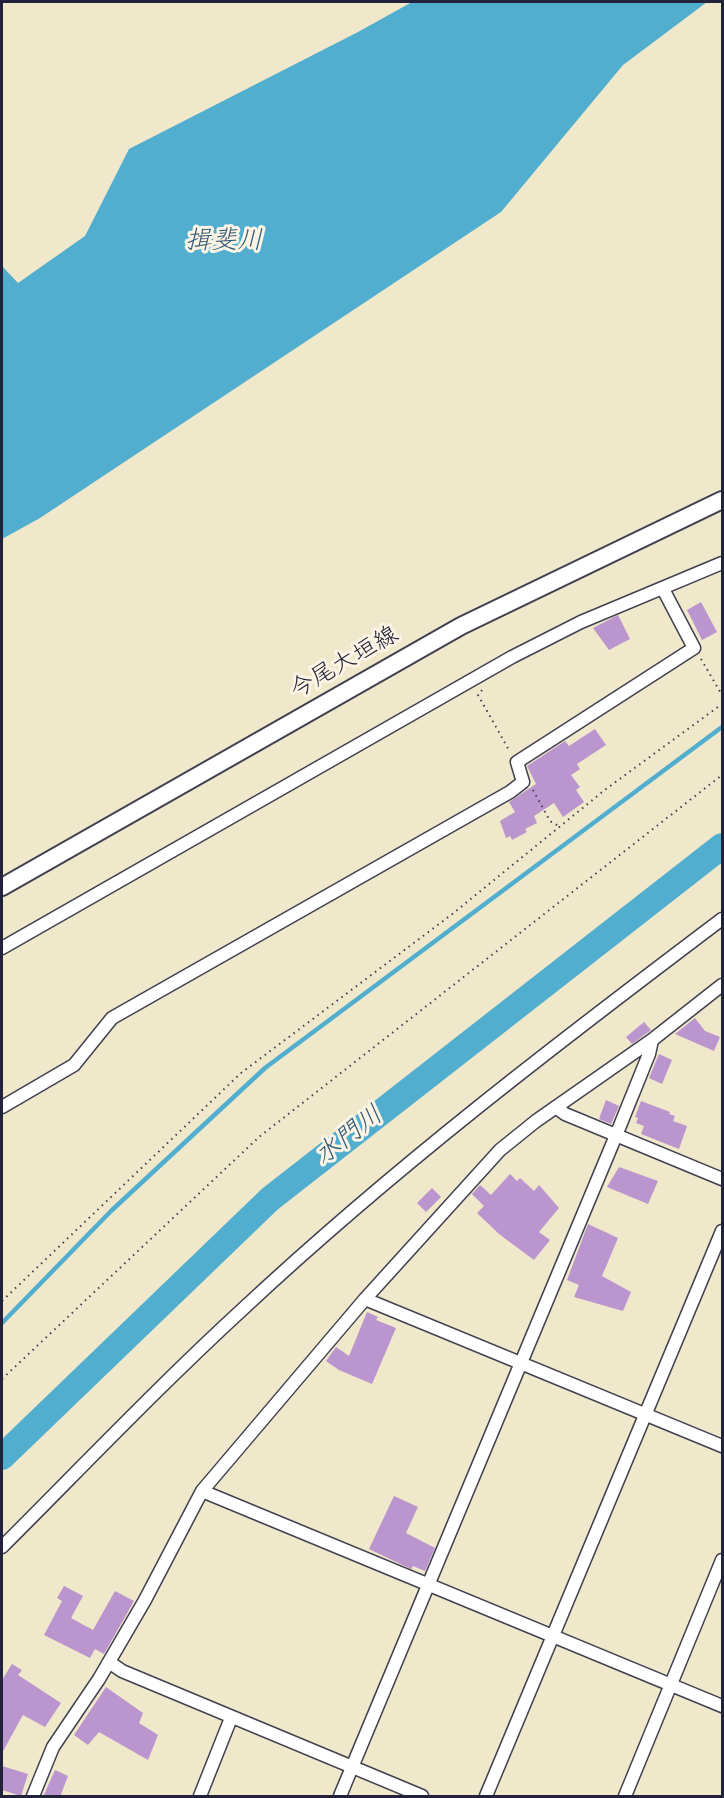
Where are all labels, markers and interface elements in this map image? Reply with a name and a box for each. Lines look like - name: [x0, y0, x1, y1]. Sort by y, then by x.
- water label: 揖斐川: [185, 227, 263, 259]
- street label: 今尾大垣線: [286, 622, 404, 706]
- water label: 水門川: [310, 1101, 390, 1173]

